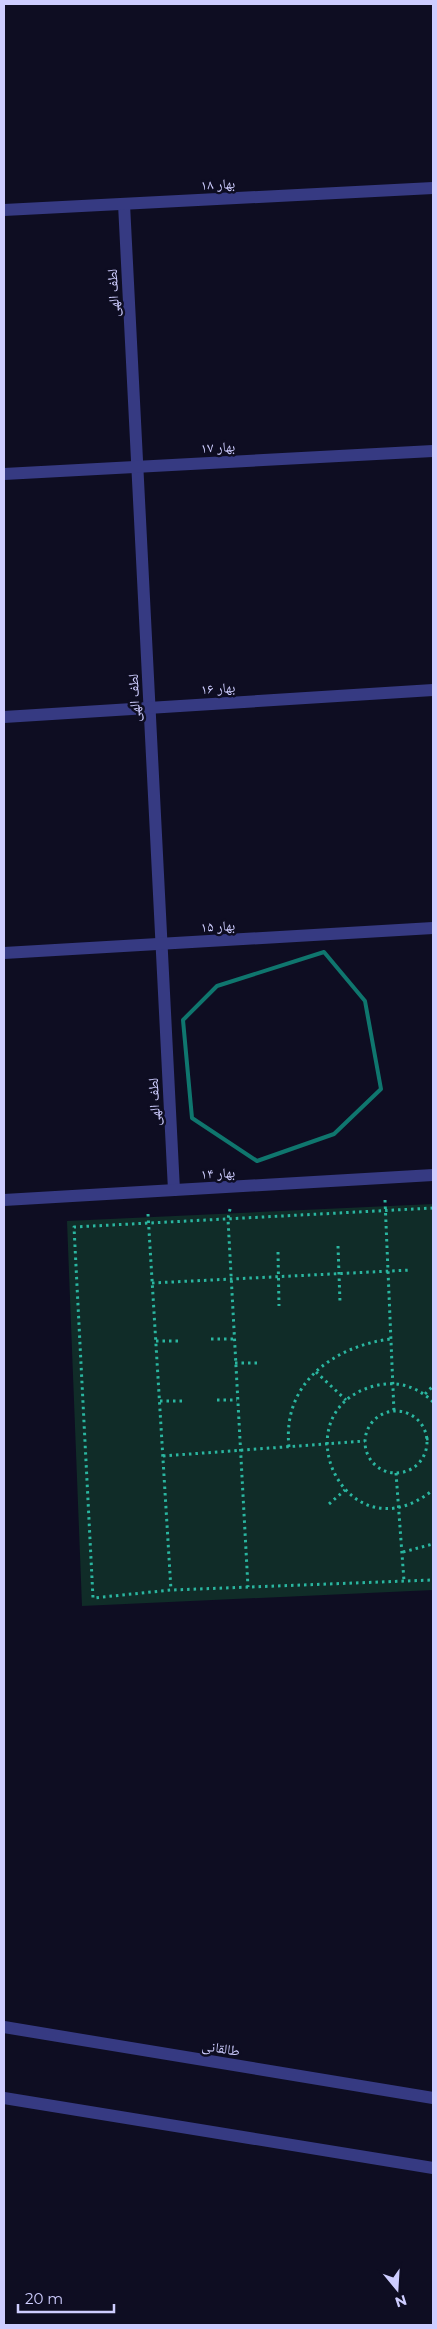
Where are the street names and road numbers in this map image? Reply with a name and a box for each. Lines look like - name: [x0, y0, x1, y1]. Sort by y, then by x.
- street label: بهار ۱۸: [200, 174, 236, 194]
- street label: لطف الهی: [103, 268, 123, 318]
- street label: بهار ۱۷: [200, 437, 236, 457]
- street label: لطف الهی: [124, 673, 144, 723]
- street label: بهار ۱۶: [200, 678, 236, 698]
- street label: بهار ۱۵: [200, 916, 236, 936]
- street label: لطف الهی: [144, 1077, 164, 1127]
- street label: بهار ۱۴: [200, 1163, 236, 1183]
- street label: طالقانی: [201, 2036, 241, 2060]

